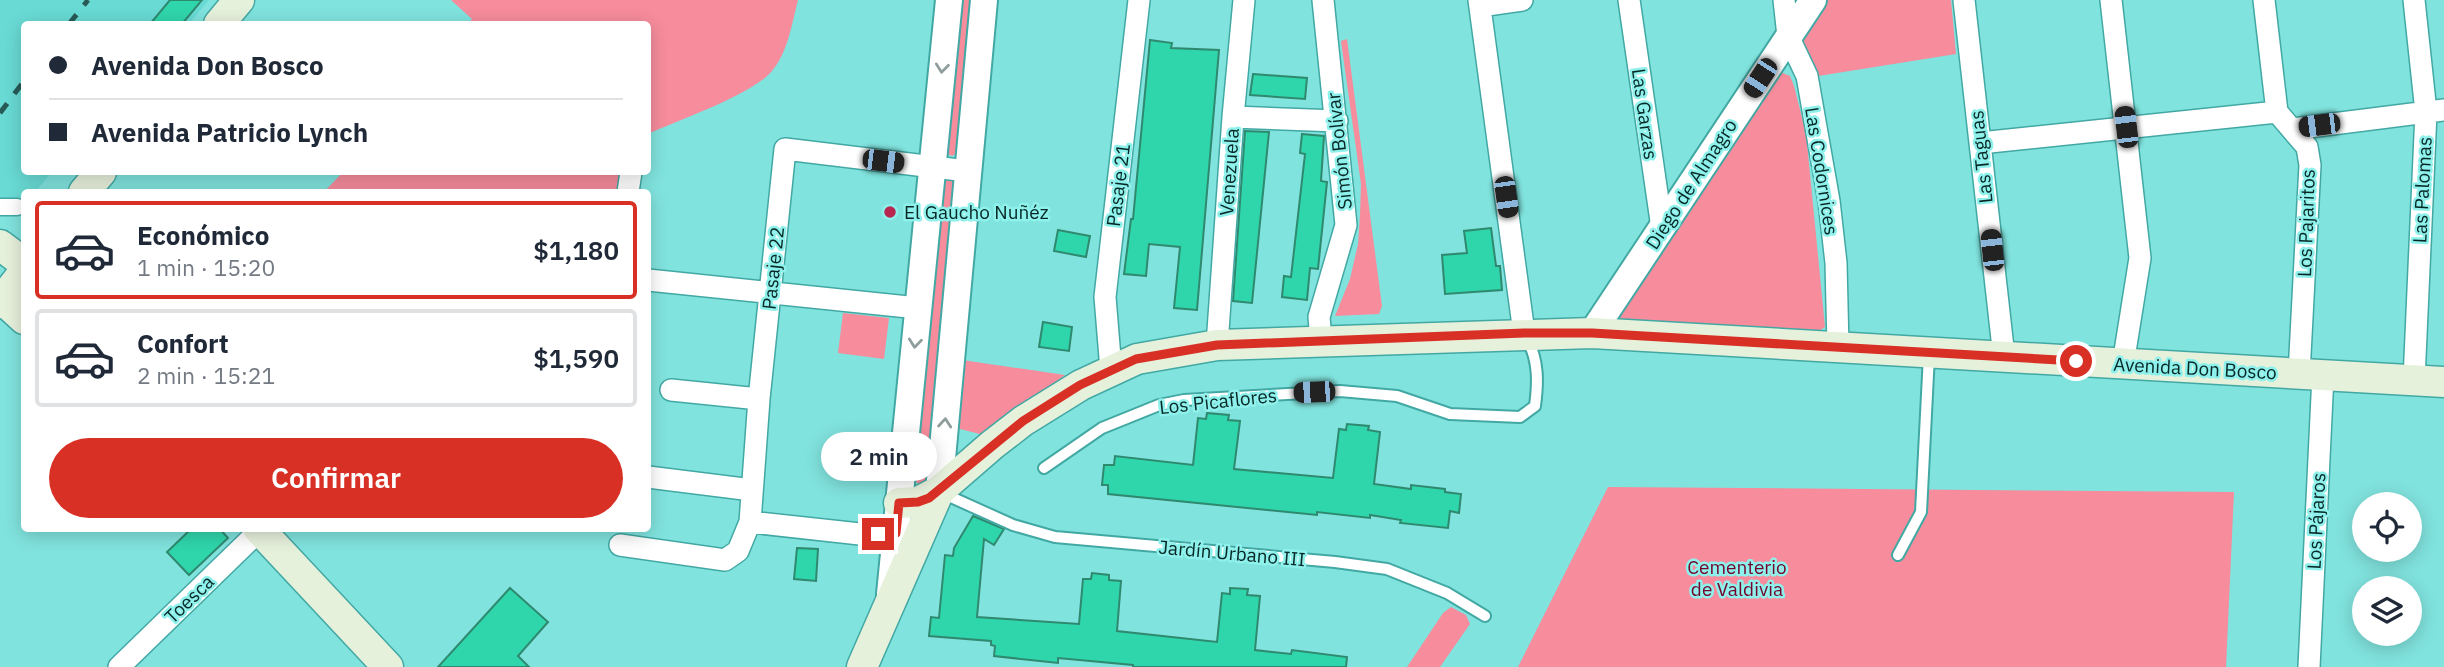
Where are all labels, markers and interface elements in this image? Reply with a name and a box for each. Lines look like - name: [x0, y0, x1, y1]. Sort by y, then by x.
- text: Avenida Don Bosco: [91, 48, 324, 82]
- car: [1740, 55, 1781, 101]
- one-way arrow: [935, 62, 950, 74]
- street label: Las Garzas: [1627, 67, 1663, 161]
- street label: Simón Bolívar: [1321, 91, 1357, 211]
- street label: Las Codornices: [1800, 105, 1844, 237]
- car: [2114, 105, 2139, 149]
- street label: Las Taguas: [1964, 109, 1998, 205]
- car: [2297, 112, 2342, 138]
- street label: Diego de Almagro: [1640, 114, 1742, 254]
- text: Avenida Patricio Lynch: [91, 115, 368, 149]
- street label: Venezuela: [1214, 127, 1244, 217]
- street label: Las Palomas: [2407, 136, 2437, 244]
- street label: Pasaje 21: [1101, 142, 1135, 228]
- car: [861, 148, 906, 174]
- street label: Los Pajaritos: [2292, 168, 2320, 278]
- car: [1493, 175, 1520, 219]
- place label: El Gaucho Nuñéz: [904, 200, 1049, 224]
- marker: El Gaucho Nuñéz: [882, 204, 898, 220]
- text: Económico: [137, 218, 269, 252]
- icon: car: [53, 219, 116, 282]
- street label: Pasaje 22: [757, 225, 789, 311]
- car: [1980, 228, 2005, 272]
- text: $1,180: [533, 233, 619, 267]
- text: 1 min · 15:20: [137, 252, 275, 282]
- text: Confort: [137, 326, 229, 360]
- icon: car: [53, 327, 116, 390]
- one-way arrow: [908, 338, 923, 349]
- text: $1,590: [533, 341, 619, 375]
- route start: [2060, 345, 2092, 377]
- street label: Avenida Don Bosco: [2113, 352, 2277, 384]
- text: 2 min · 15:21: [137, 360, 275, 390]
- car: [1293, 381, 1336, 403]
- street label: Los Picaflores: [1158, 383, 1278, 419]
- one-way arrow: [937, 418, 952, 429]
- callout: 2 min: [820, 433, 936, 482]
- button: Confirmar: [49, 438, 623, 518]
- text: 2 min: [849, 441, 909, 471]
- street label: Los Pájaros: [2301, 472, 2331, 570]
- map controls: [2352, 492, 2422, 646]
- button: locate: [2352, 492, 2422, 562]
- route end: [862, 518, 894, 550]
- street label: Jardín Urbano III: [1157, 535, 1307, 571]
- park label: Cementerio de Valdivia: [1687, 555, 1787, 601]
- street label: Toesca: [159, 570, 219, 628]
- button: layers: [2352, 576, 2422, 646]

